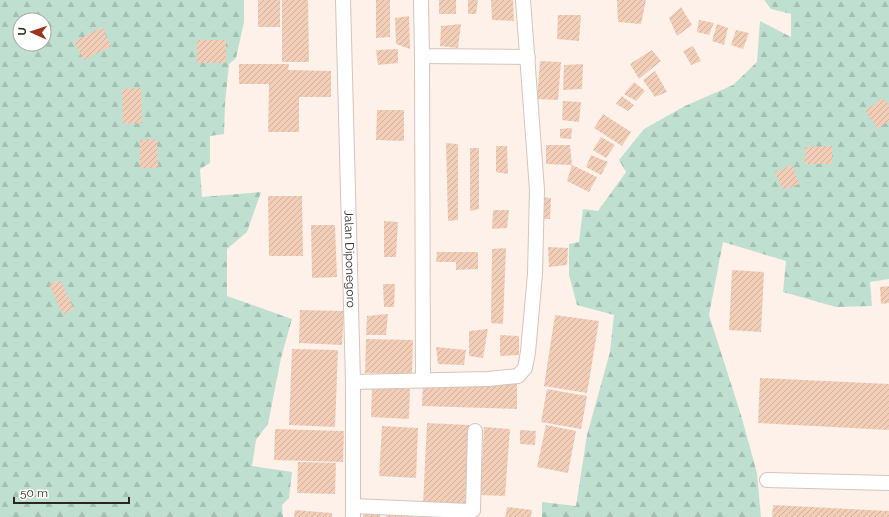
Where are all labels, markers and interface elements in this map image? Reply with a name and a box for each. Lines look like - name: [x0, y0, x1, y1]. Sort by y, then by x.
- north arrow: [12, 12, 52, 52]
- text: U: [16, 27, 29, 36]
- street label: Jalan Diponegoro: [342, 210, 358, 308]
- scale bar: [14, 479, 129, 505]
- text: 50 m: [20, 486, 48, 500]

